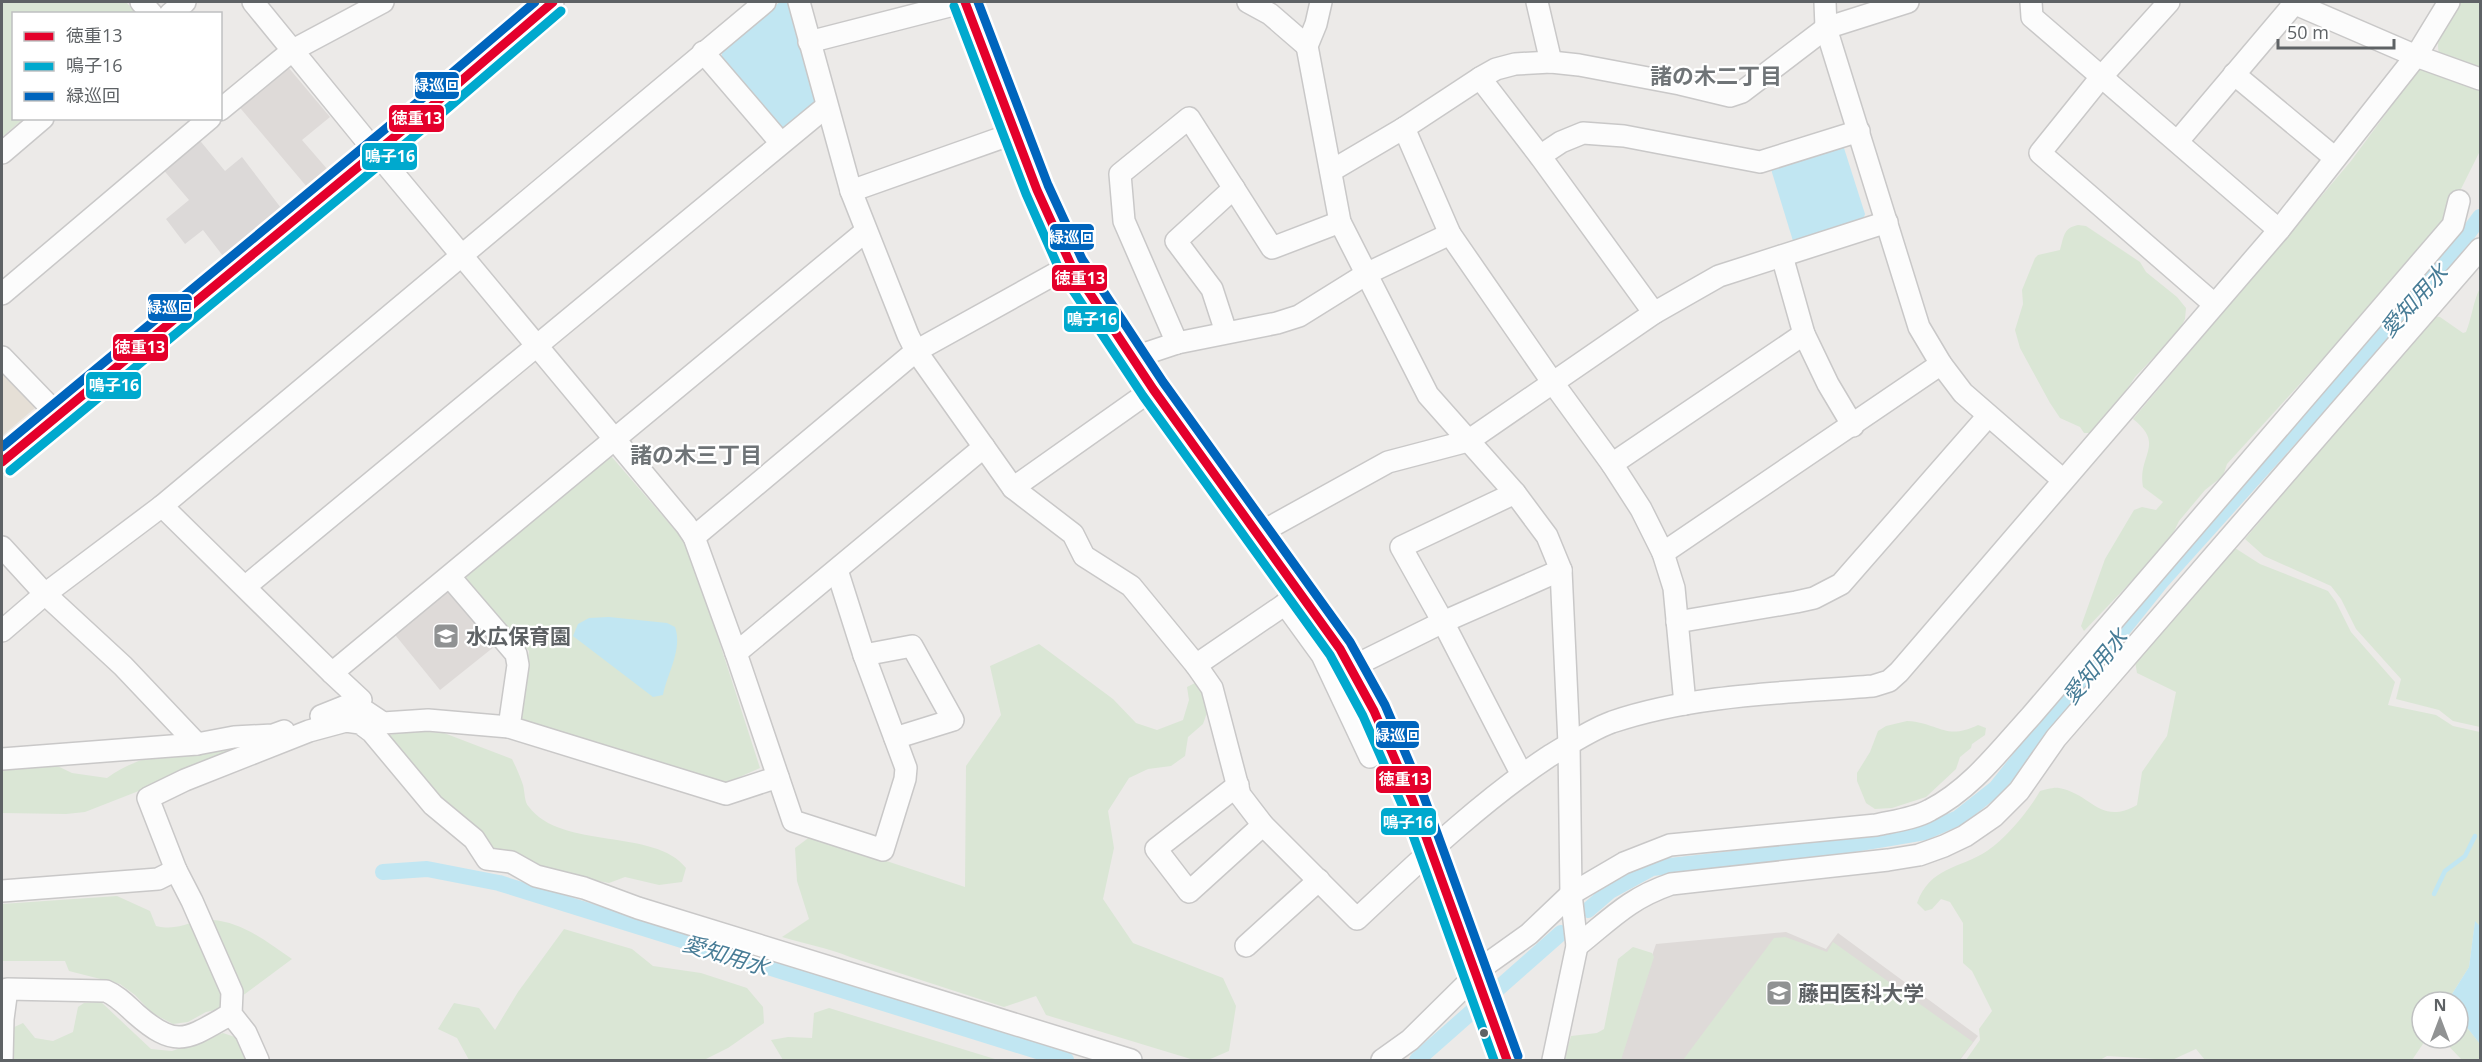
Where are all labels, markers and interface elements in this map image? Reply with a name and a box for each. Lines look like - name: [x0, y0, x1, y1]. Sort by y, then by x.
- legend: [12, 12, 222, 120]
- scale bar: [2278, 12, 2394, 50]
- text: 50 m: [2287, 20, 2329, 44]
- text: 徳重13: [66, 23, 123, 47]
- text: 鳴子16: [66, 53, 123, 77]
- district label: 諸の木二丁目: [1650, 60, 1782, 90]
- line badge: 緑巡回: [414, 71, 460, 100]
- text: 緑巡回: [413, 74, 461, 96]
- text: 緑巡回: [66, 83, 120, 107]
- line badge: 徳重13: [388, 104, 445, 133]
- text: 徳重13: [392, 107, 442, 129]
- line badge: 鳴子16: [361, 142, 418, 171]
- text: 鳴子16: [365, 145, 415, 167]
- line badge: 緑巡回: [1049, 223, 1095, 251]
- text: 緑巡回: [1048, 226, 1096, 248]
- water label: 愛知用水: [2372, 256, 2455, 343]
- line badge: 徳重13: [1051, 264, 1108, 292]
- text: 徳重13: [1055, 267, 1105, 289]
- line badge: 緑巡回: [147, 293, 193, 322]
- text: 緑巡回: [146, 296, 194, 318]
- line badge: 鳴子16: [1063, 305, 1120, 333]
- text: 鳴子16: [1067, 308, 1117, 330]
- line badge: 徳重13: [112, 333, 169, 362]
- text: 徳重13: [115, 336, 165, 358]
- line badge: 鳴子16: [85, 371, 142, 400]
- text: 鳴子16: [89, 374, 139, 396]
- district label: 諸の木三丁目: [630, 439, 762, 469]
- school or university icon: 水広保育園: [431, 621, 461, 651]
- water label: 愛知用水: [2055, 621, 2135, 710]
- place label: 水広保育園: [466, 622, 571, 650]
- line badge: 緑巡回: [1375, 720, 1420, 749]
- text: 緑巡回: [1374, 724, 1422, 746]
- line badge: 徳重13: [1375, 765, 1432, 794]
- text: 徳重13: [1379, 768, 1429, 790]
- line badge: 鳴子16: [1380, 807, 1437, 836]
- text: 鳴子16: [1383, 811, 1433, 833]
- water label: 愛知用水: [680, 927, 774, 982]
- school or university icon: 藤田医科大学: [1764, 978, 1794, 1008]
- place label: 藤田医科大学: [1798, 979, 1924, 1007]
- north arrow: [2410, 990, 2470, 1050]
- text: N: [2433, 994, 2447, 1016]
- unlabelled marker: [1478, 1027, 1490, 1039]

